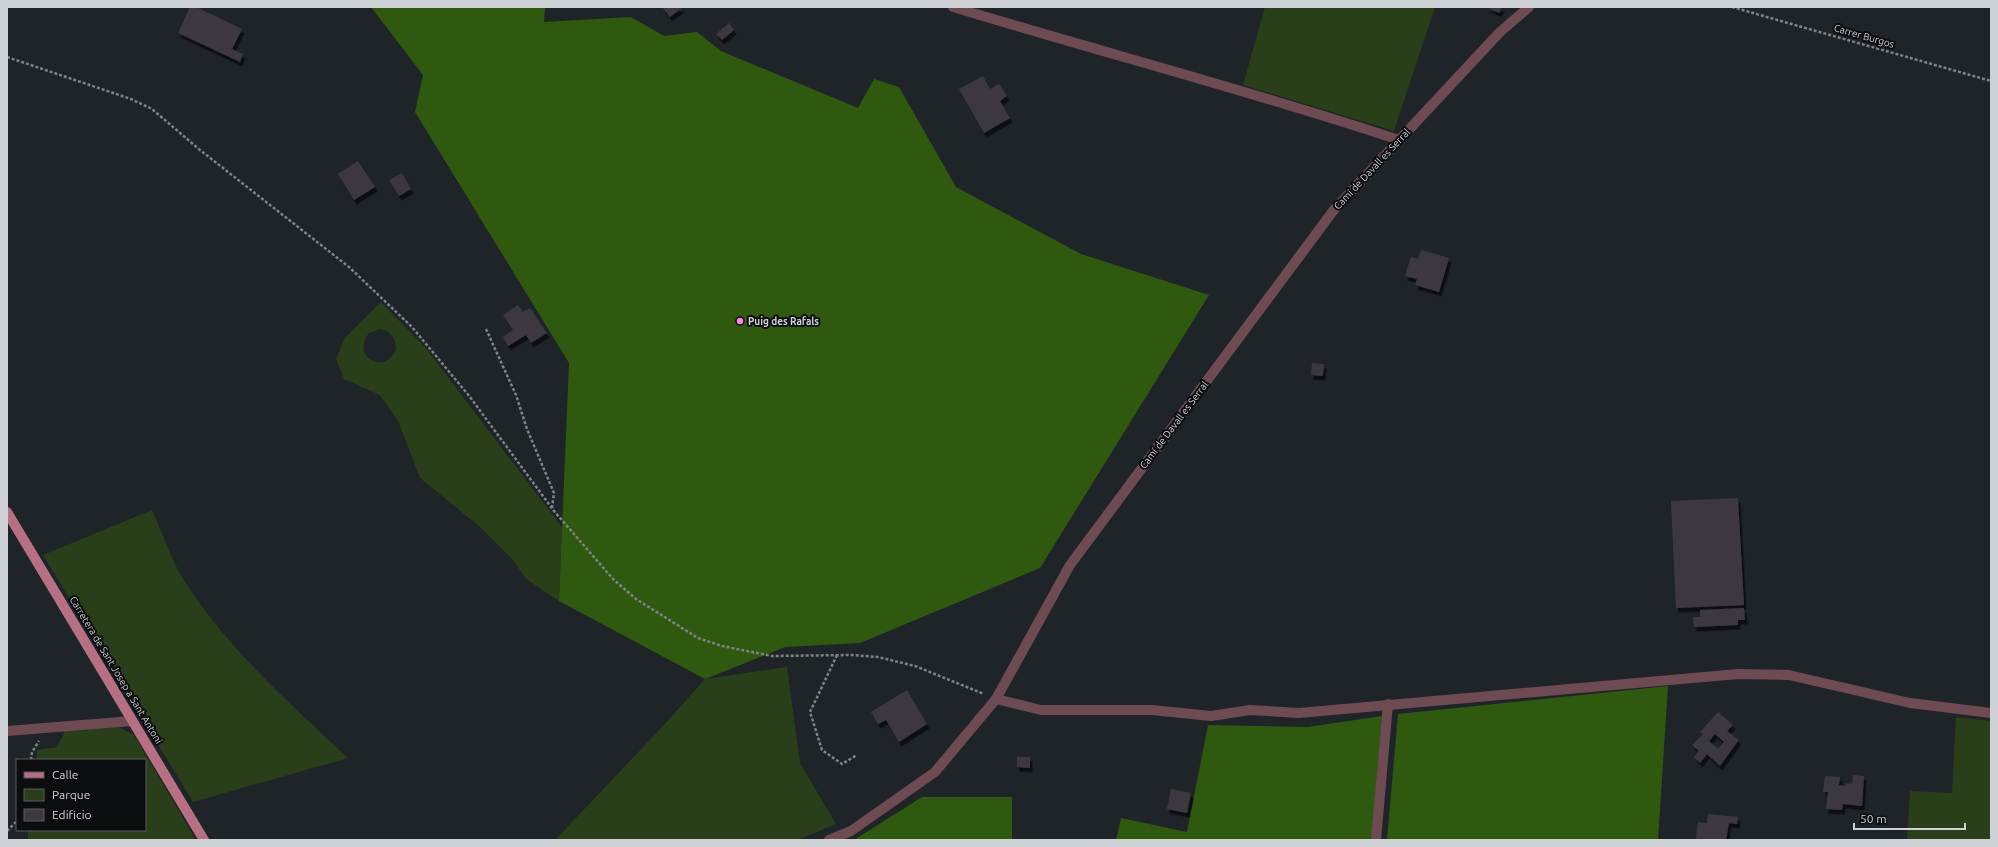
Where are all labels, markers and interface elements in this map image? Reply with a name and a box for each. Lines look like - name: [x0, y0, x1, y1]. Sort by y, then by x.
- street label: Carrer Burgos: [1833, 22, 1895, 50]
- street label: Camí de Davall es Serral: [1332, 126, 1413, 212]
- marker: Puig des Rafals: [735, 316, 745, 326]
- place label: Puig des Rafals: [748, 316, 819, 327]
- street label: Camí de Davall es Serral: [1138, 379, 1211, 471]
- street label: Carretera de Sant Josep a Sant Antoni: [68, 594, 164, 746]
- legend: [16, 759, 146, 831]
- text: Calle: [52, 768, 78, 781]
- text: Parque: [52, 788, 90, 801]
- scale bar: [1854, 805, 1965, 831]
- text: Edificio: [52, 808, 92, 821]
- text: 50 m: [1860, 812, 1887, 825]

